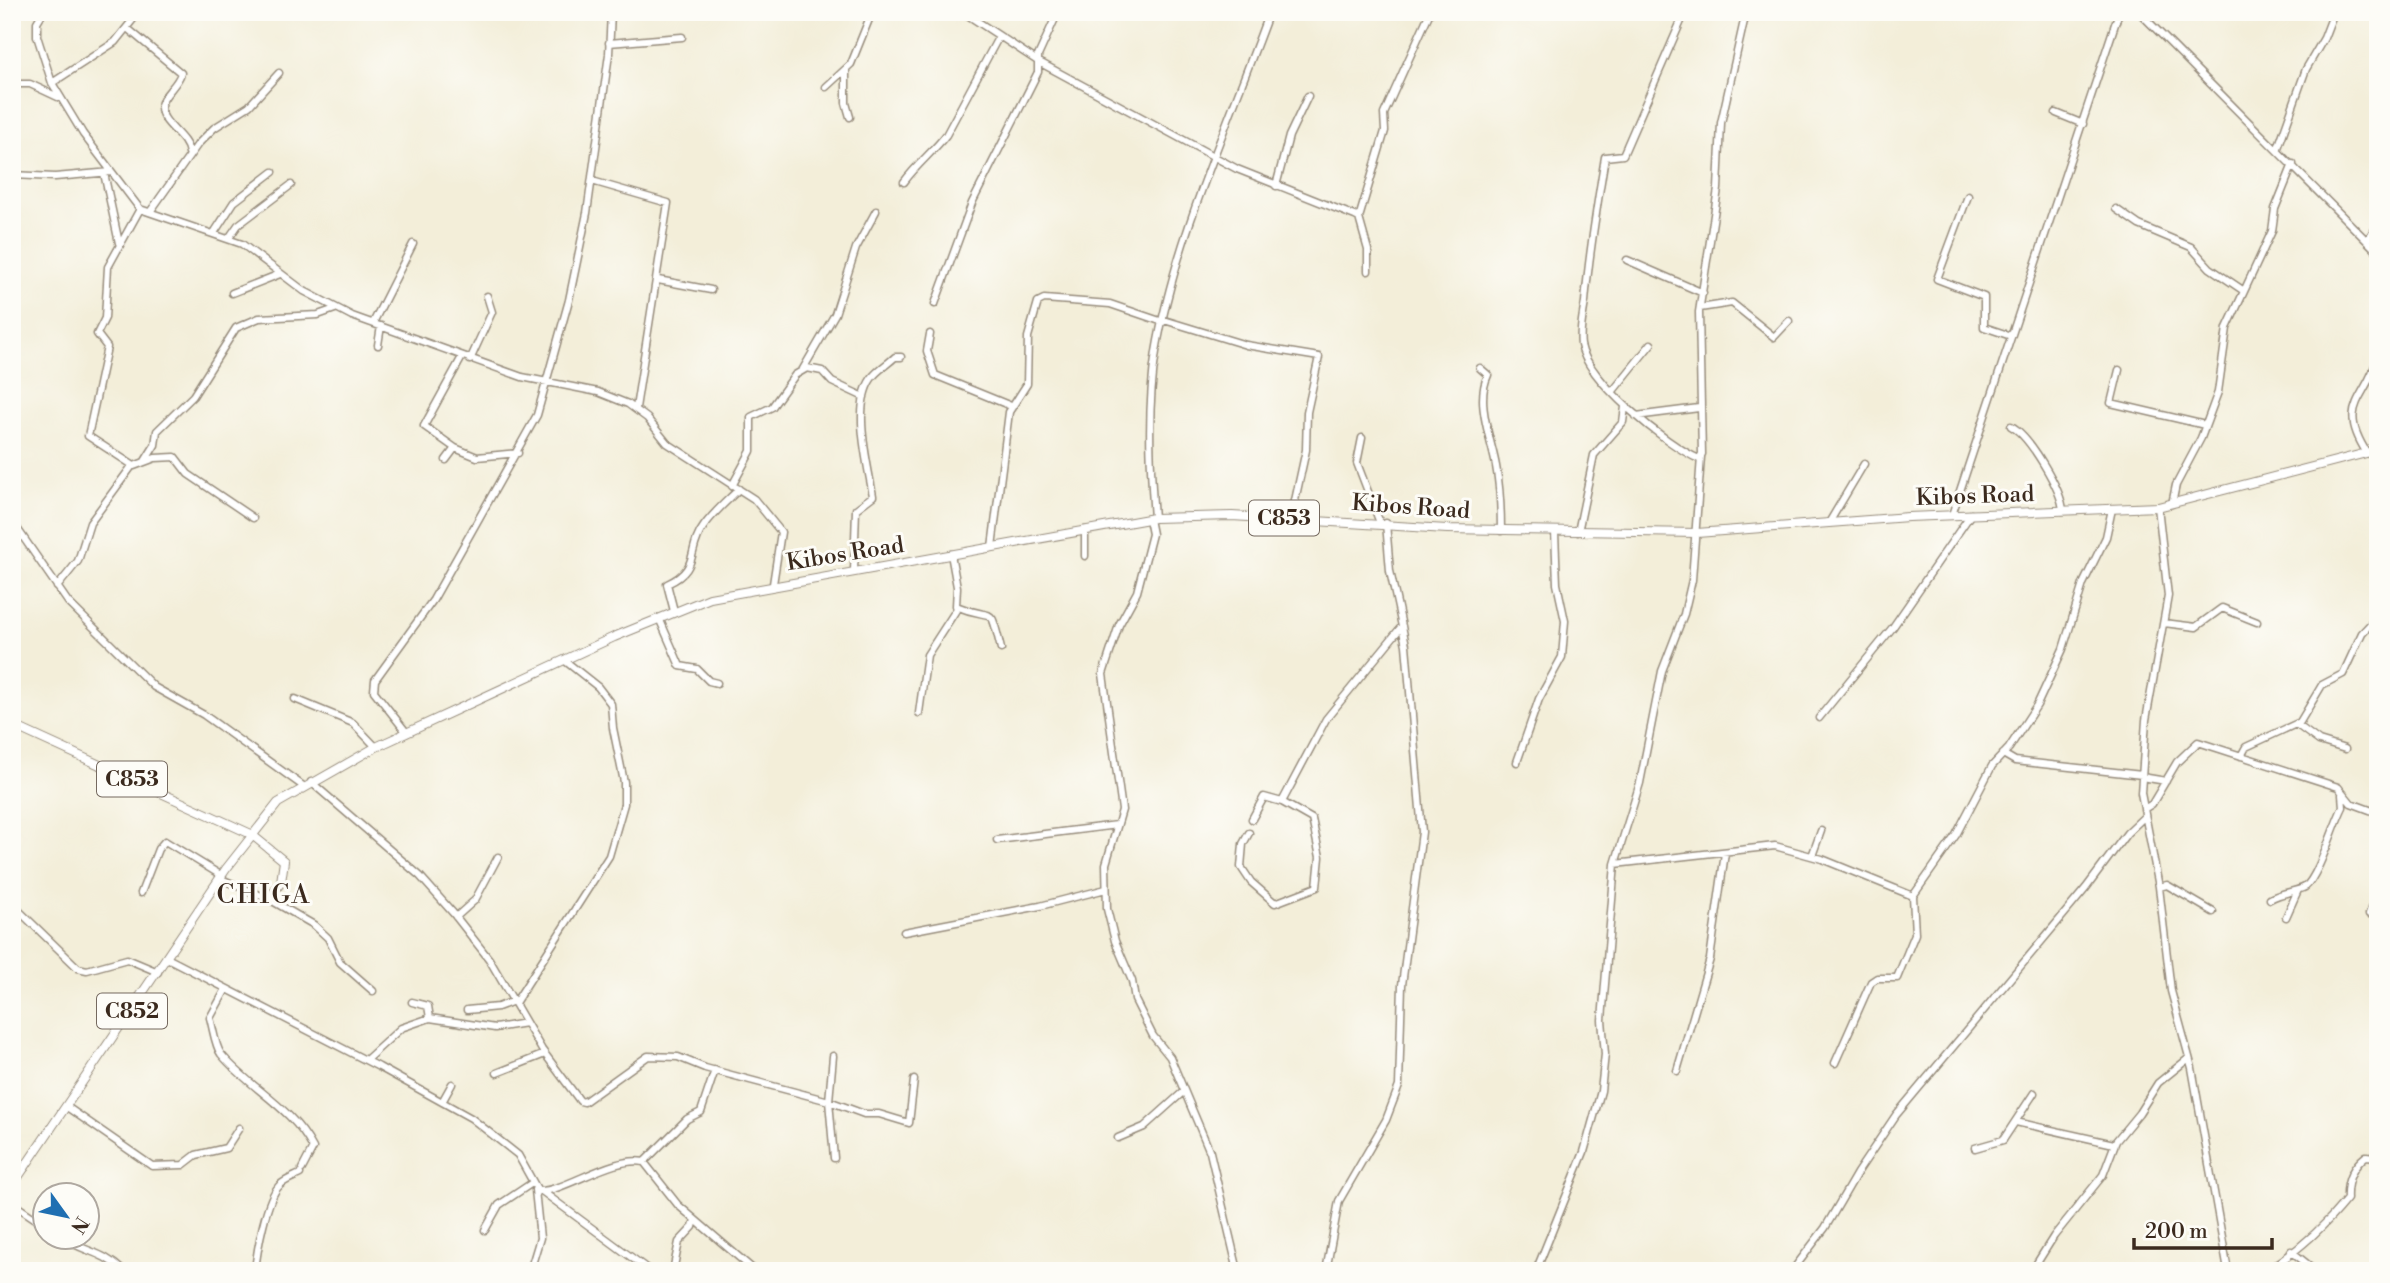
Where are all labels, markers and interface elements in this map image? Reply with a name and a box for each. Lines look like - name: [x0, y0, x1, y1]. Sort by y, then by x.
- street label: Kibos Road: [1915, 480, 2035, 512]
- street label: Kibos Road: [1351, 489, 1471, 525]
- road number: C853: [1249, 500, 1319, 536]
- street label: Kibos Road: [784, 531, 906, 577]
- road number: C853: [97, 762, 167, 796]
- district label: CHIGA: [217, 879, 311, 911]
- road number: C852: [97, 993, 167, 1028]
- north arrow: [32, 1182, 102, 1252]
- scale bar: [2134, 1206, 2273, 1250]
- text: N: [65, 1212, 94, 1238]
- text: 200 m: [2145, 1219, 2208, 1245]

